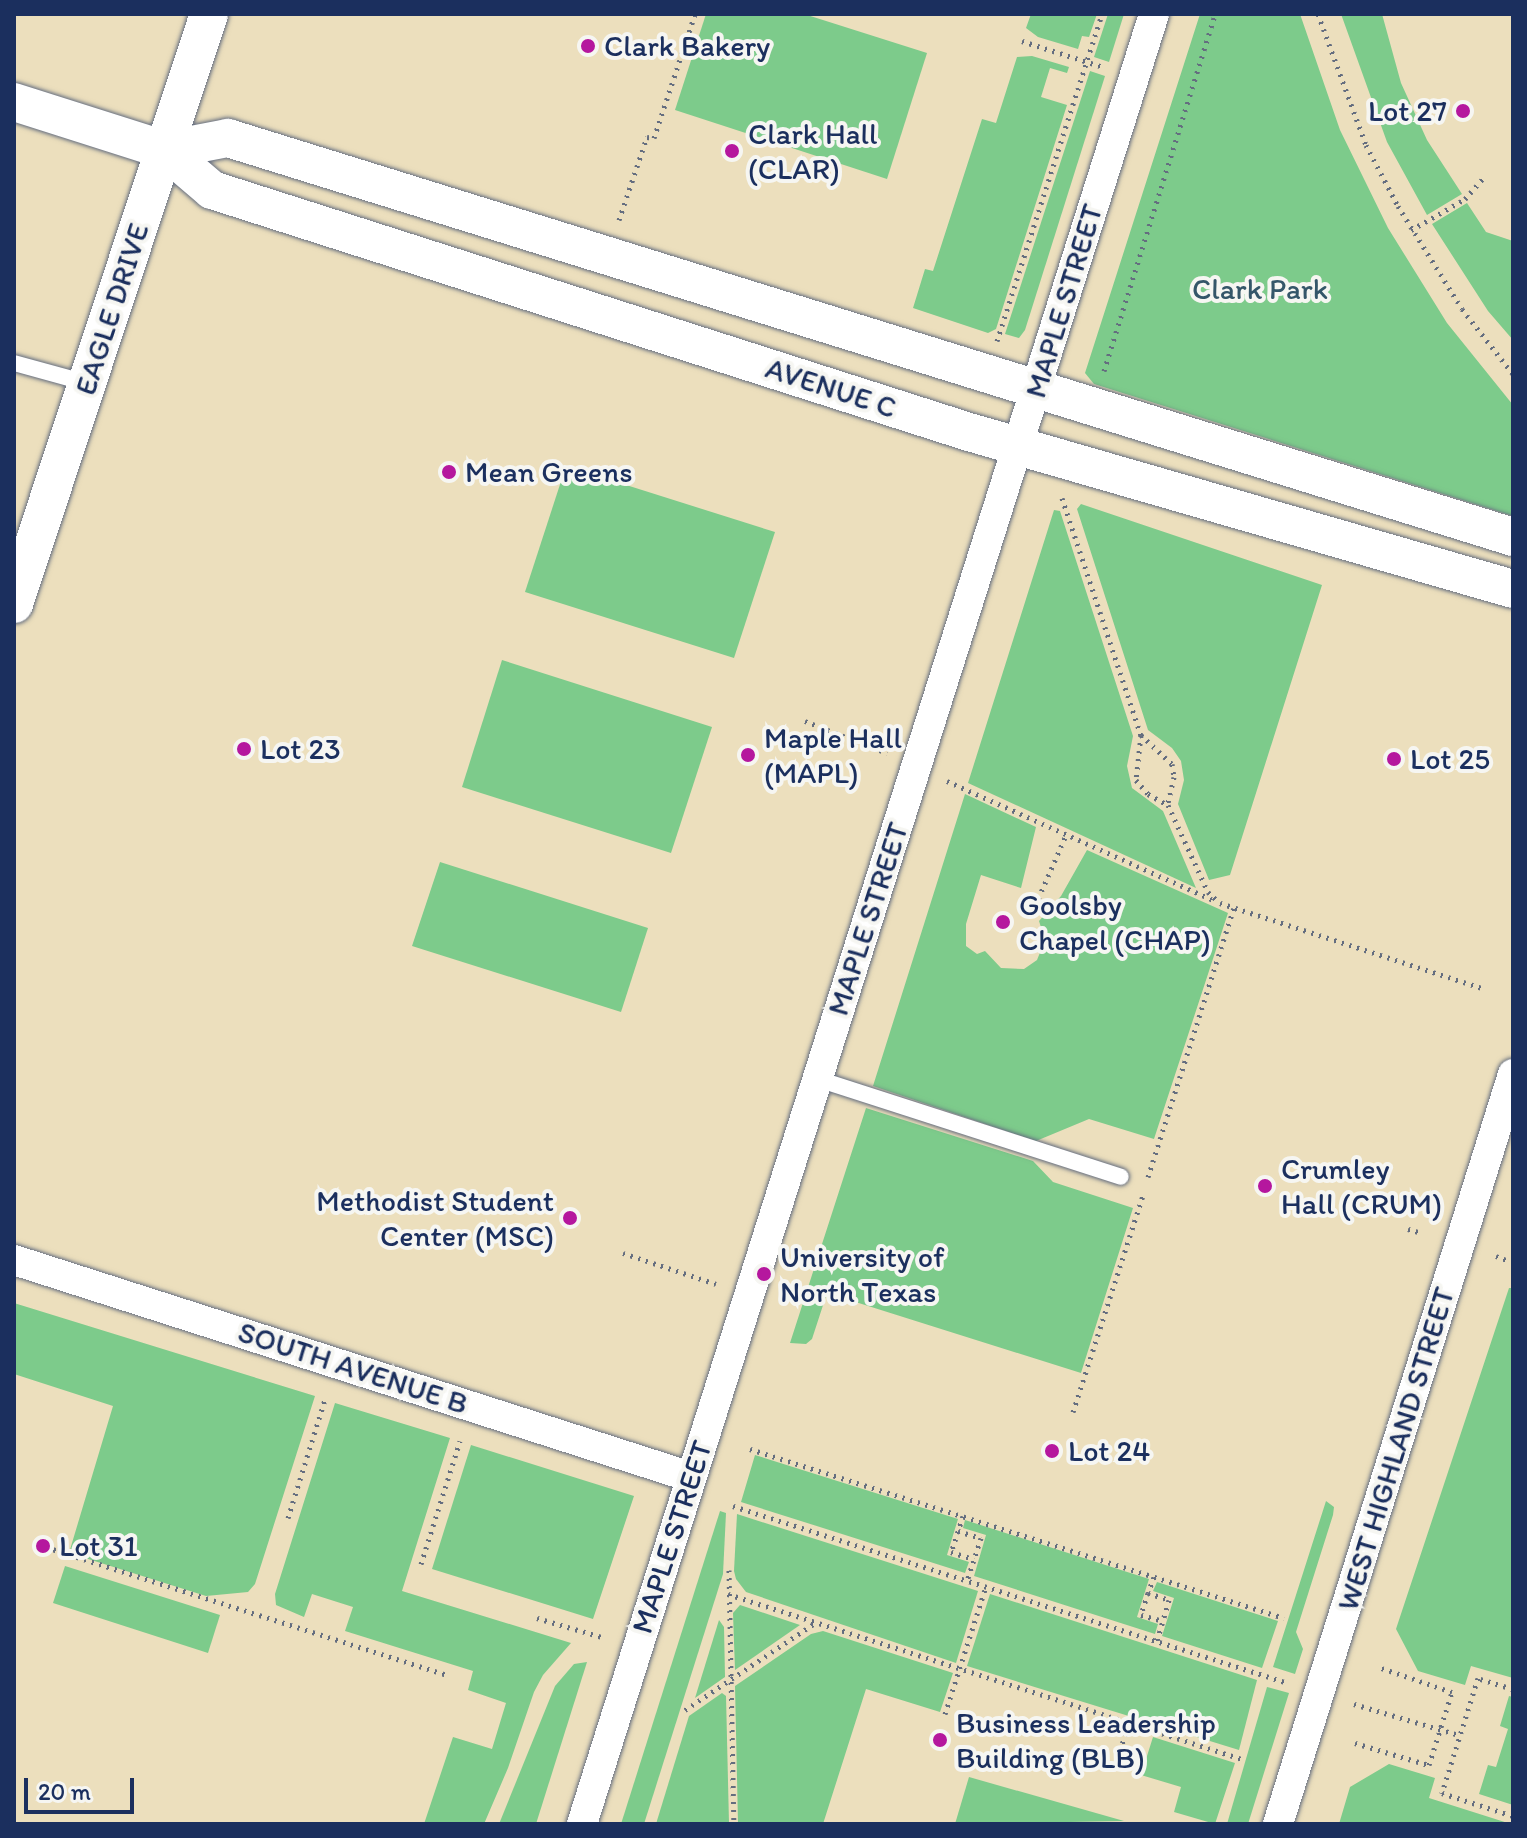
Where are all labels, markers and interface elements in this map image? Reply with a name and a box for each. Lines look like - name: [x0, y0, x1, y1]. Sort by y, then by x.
- place label: Clark Bakery: [604, 28, 771, 64]
- marker: Clark Bakery: [579, 37, 597, 55]
- place label: Lot 27: [1368, 93, 1447, 129]
- marker: Lot 27: [1454, 102, 1472, 120]
- place label: Clark Hall (CLAR): [748, 116, 878, 186]
- marker: Clark Hall (CLAR): [723, 142, 741, 160]
- street label: MAPLE STREET: [1017, 200, 1111, 402]
- street label: EAGLE DRIVE: [67, 218, 157, 400]
- park label: Clark Park: [1192, 271, 1328, 307]
- street label: AVENUE C: [761, 350, 901, 426]
- place label: Mean Greens: [465, 454, 632, 490]
- marker: Mean Greens: [440, 463, 458, 481]
- place label: Maple Hall (MAPL): [764, 720, 902, 790]
- place label: Lot 23: [260, 731, 341, 767]
- marker: Lot 23: [235, 740, 253, 758]
- place label: Lot 25: [1410, 741, 1490, 777]
- marker: Maple Hall (MAPL): [739, 746, 757, 764]
- marker: Lot 25: [1385, 750, 1403, 768]
- street label: MAPLE STREET: [820, 818, 916, 1020]
- place label: Goolsby Chapel (CHAP): [1019, 887, 1211, 958]
- marker: Goolsby Chapel (CHAP): [994, 913, 1012, 931]
- place label: Crumley Hall (CRUM): [1281, 1151, 1442, 1222]
- marker: Crumley Hall (CRUM): [1256, 1177, 1274, 1195]
- place label: Methodist Student Center (MSC): [316, 1183, 554, 1254]
- marker: Methodist Student Center (MSC): [561, 1209, 579, 1227]
- place label: University of North Texas: [780, 1239, 944, 1310]
- marker: University of North Texas: [755, 1265, 773, 1283]
- street label: WEST HIGHLAND STREET: [1329, 1281, 1463, 1617]
- street label: SOUTH AVENUE B: [234, 1314, 472, 1422]
- place label: Lot 24: [1068, 1433, 1150, 1469]
- street label: MAPLE STREET: [624, 1436, 720, 1638]
- marker: Lot 24: [1043, 1442, 1061, 1460]
- place label: Lot 31: [59, 1528, 138, 1564]
- marker: Lot 31: [34, 1537, 52, 1555]
- place label: Business Leadership Building (BLB): [956, 1705, 1216, 1776]
- marker: Business Leadership Building (BLB): [931, 1731, 949, 1749]
- scale bar: [28, 1762, 138, 1812]
- text: 20 m: [38, 1777, 91, 1806]

